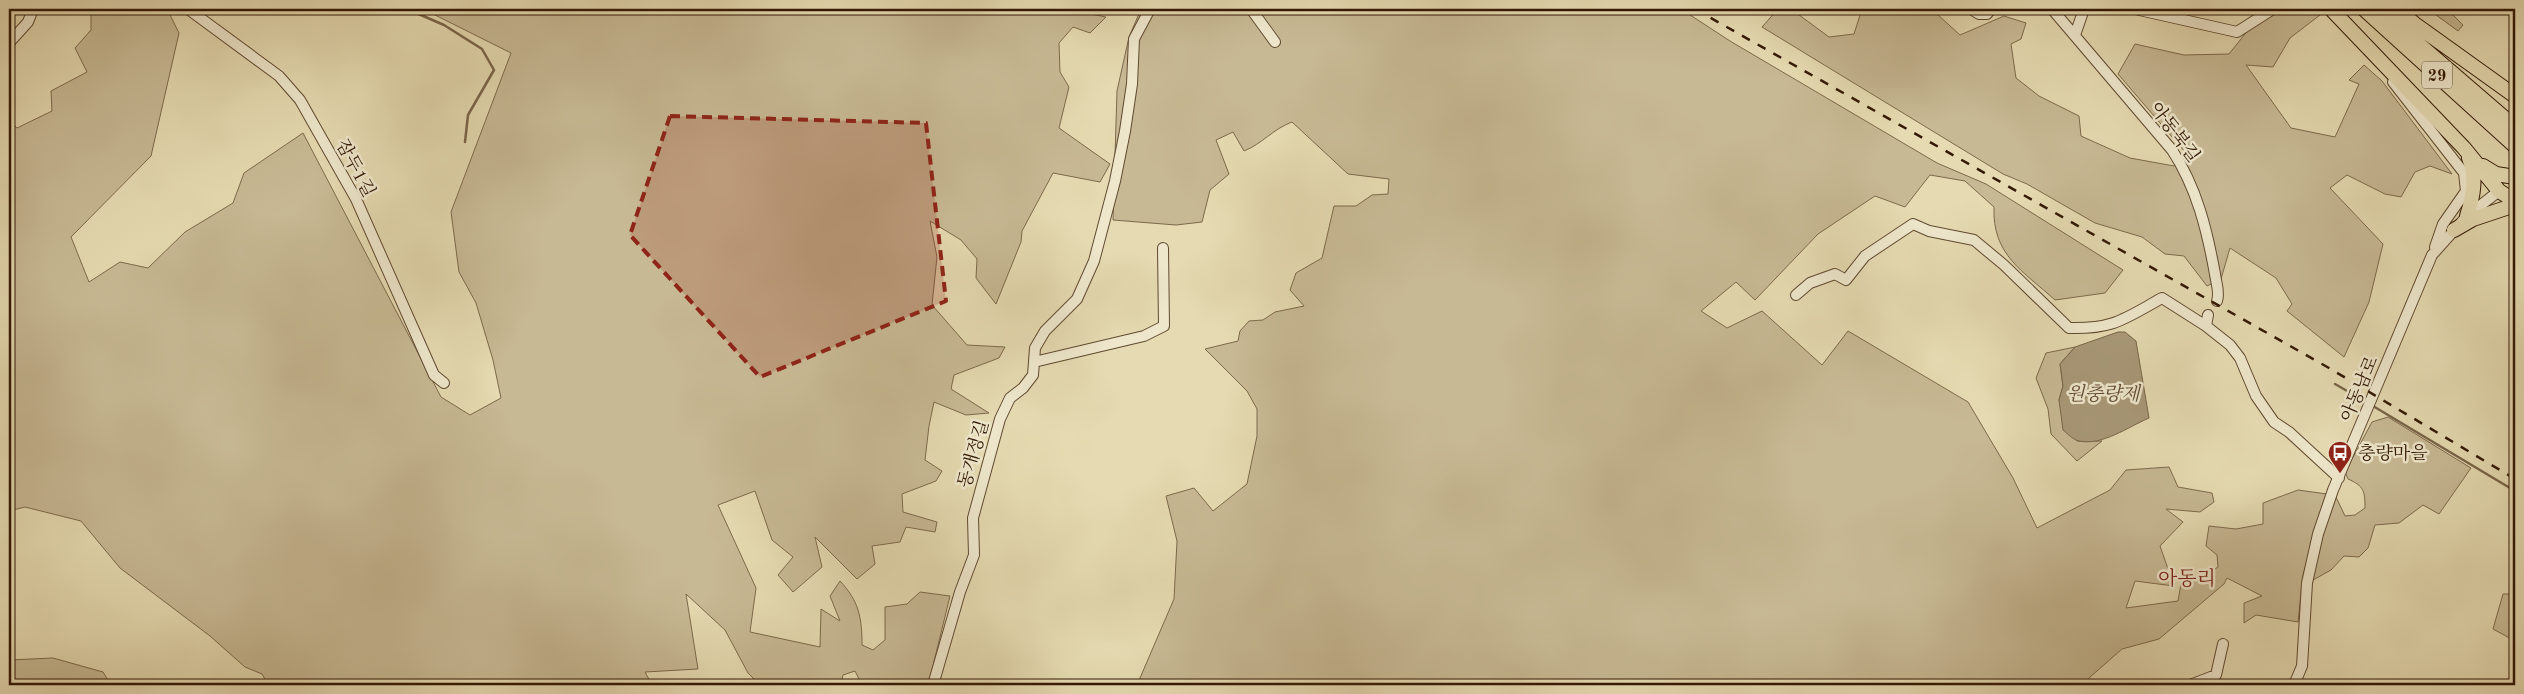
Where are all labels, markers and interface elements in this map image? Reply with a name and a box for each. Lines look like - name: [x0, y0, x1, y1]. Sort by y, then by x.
- road number: 29: [2422, 62, 2452, 88]
- street label: 아동북길: [2146, 98, 2204, 166]
- street label: 잠두1길: [332, 136, 379, 200]
- street label: 아동남로: [2337, 353, 2382, 425]
- water label: 원충량제: [2066, 383, 2142, 405]
- street label: 동개정길: [955, 418, 992, 490]
- bus stop icon: 충량마을: [2327, 440, 2353, 474]
- place label: 충량마을: [2358, 443, 2428, 463]
- district label: 아동리: [2158, 568, 2216, 590]

